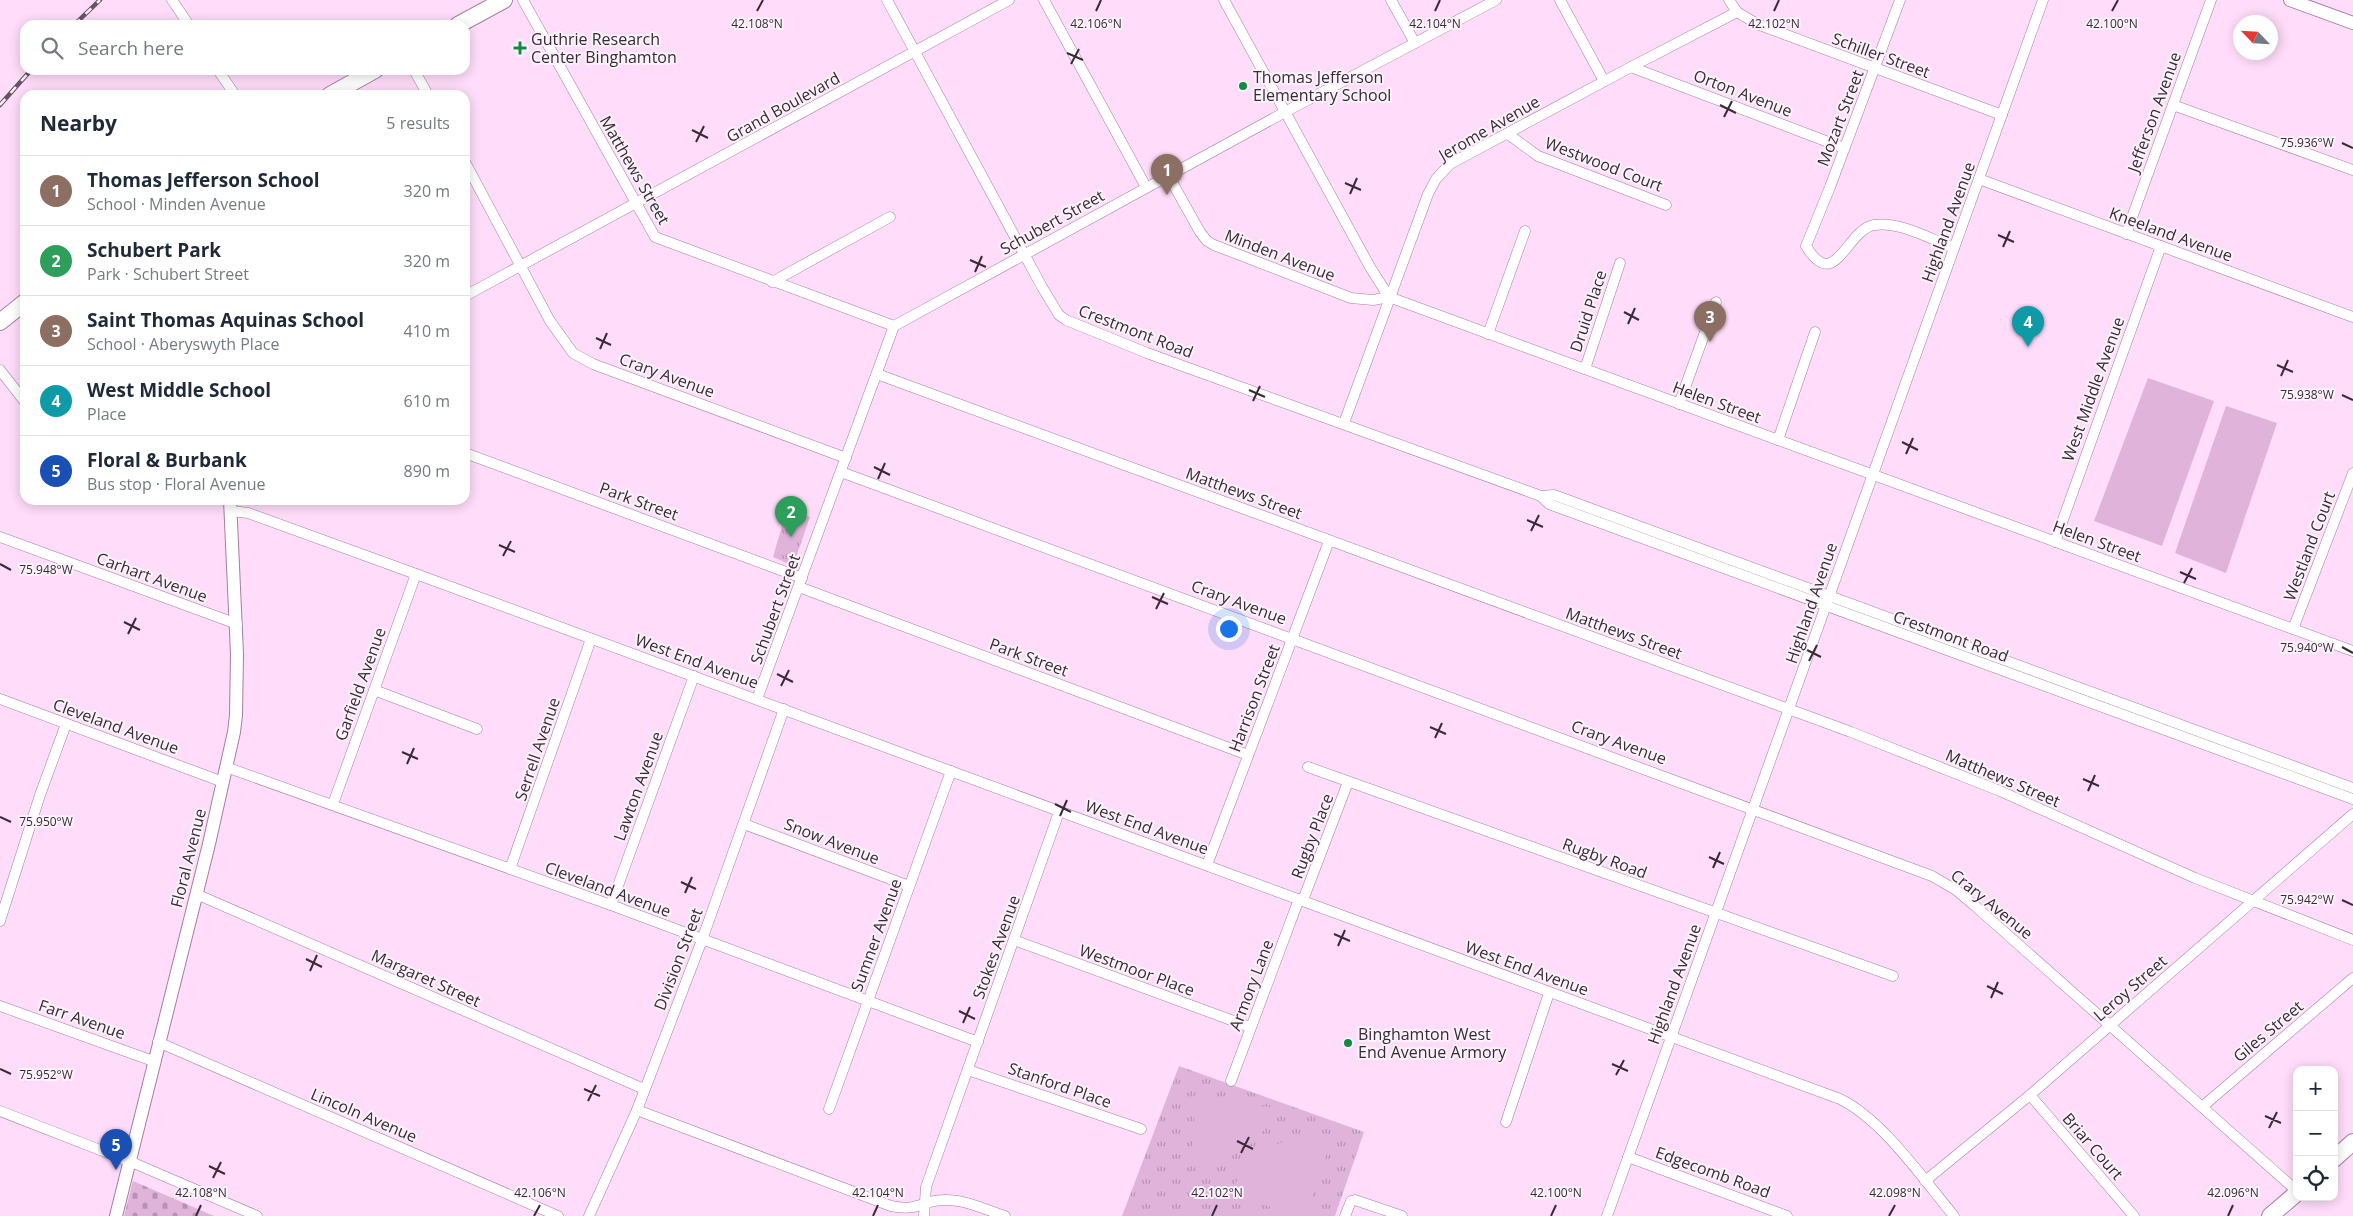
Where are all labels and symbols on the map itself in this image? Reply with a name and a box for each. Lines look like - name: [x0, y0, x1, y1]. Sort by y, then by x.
- text: 42.108°N: [731, 15, 783, 32]
- text: 42.106°N: [1070, 15, 1122, 32]
- text: 42.104°N: [1409, 15, 1461, 32]
- text: 42.102°N: [1748, 15, 1800, 32]
- text: 42.100°N: [2086, 15, 2138, 32]
- north arrow: [2233, 15, 2278, 60]
- street label: Schiller Street: [1829, 27, 1933, 83]
- place label: Guthrie Research Center Binghamton: [531, 28, 677, 68]
- marker: Guthrie Research Center Binghamton: [513, 41, 527, 55]
- street label: Jefferson Avenue: [2121, 49, 2186, 177]
- street label: Orton Avenue: [1691, 64, 1795, 122]
- place label: Thomas Jefferson Elementary School: [1253, 66, 1391, 106]
- street label: Mozart Street: [1812, 66, 1869, 169]
- street label: Grand Boulevard: [722, 67, 844, 147]
- marker: Thomas Jefferson Elementary School: [1237, 80, 1249, 92]
- street label: Jerome Avenue: [1433, 90, 1543, 167]
- street label: Matthews Street: [595, 112, 675, 229]
- street label: Westwood Court: [1542, 131, 1666, 197]
- text: 75.936°W: [2280, 134, 2334, 151]
- pin: 1: [1151, 154, 1183, 195]
- street label: Highland Avenue: [1916, 159, 1980, 285]
- street label: Schubert Street: [996, 184, 1108, 260]
- street label: Kneeland Avenue: [2106, 201, 2236, 267]
- street label: Minden Avenue: [1222, 224, 1338, 286]
- street label: Druid Place: [1564, 267, 1612, 355]
- street label: Crestmont Road: [1075, 299, 1197, 363]
- pin: 3: [1694, 301, 1726, 342]
- pin: 4: [2012, 306, 2044, 347]
- street label: West Middle Avenue: [2057, 314, 2129, 464]
- street label: Crary Avenue: [616, 348, 718, 402]
- street label: Helen Street: [1670, 376, 1764, 428]
- text: 75.938°W: [2280, 386, 2334, 403]
- street label: Matthews Street: [1183, 462, 1306, 524]
- street label: Park Street: [597, 477, 682, 526]
- street label: Westland Court: [2278, 488, 2340, 604]
- pin: 2: [775, 496, 807, 537]
- street label: Helen Street: [2050, 515, 2144, 567]
- street label: Highland Avenue: [1780, 539, 1842, 666]
- street label: Carhart Avenue: [94, 547, 210, 607]
- street label: Schubert Street: [745, 550, 805, 667]
- text: 75.948°W: [19, 561, 73, 578]
- street label: Crary Avenue: [1188, 575, 1290, 629]
- street label: Matthews Street: [1563, 602, 1686, 664]
- street label: Crestmont Road: [1890, 605, 2012, 667]
- your location: [1216, 616, 1242, 642]
- street label: Garfield Avenue: [329, 624, 391, 744]
- street label: West End Avenue: [632, 629, 762, 694]
- street label: Park Street: [987, 633, 1072, 682]
- text: 75.940°W: [2280, 639, 2334, 656]
- street label: Harrison Street: [1223, 641, 1285, 755]
- street label: Cleveland Avenue: [50, 693, 182, 759]
- street label: Serrell Avenue: [509, 694, 565, 804]
- street label: Crary Avenue: [1568, 715, 1670, 769]
- street label: Lawton Avenue: [608, 728, 668, 844]
- street label: Matthews Street: [1942, 744, 2064, 812]
- street label: Rugby Place: [1286, 790, 1338, 882]
- street label: West End Avenue: [1082, 795, 1212, 860]
- street label: Floral Avenue: [165, 806, 211, 910]
- text: 75.950°W: [19, 813, 73, 830]
- street label: Snow Avenue: [781, 813, 883, 869]
- street label: Rugby Road: [1560, 833, 1650, 883]
- street label: Cleveland Avenue: [542, 856, 674, 922]
- street label: Crary Avenue: [1946, 864, 2038, 944]
- street label: Sumner Avenue: [845, 876, 907, 994]
- text: 75.942°W: [2280, 891, 2334, 908]
- street label: Stokes Avenue: [967, 892, 1025, 1002]
- street label: Division Street: [648, 905, 708, 1013]
- street label: Highland Avenue: [1642, 921, 1706, 1047]
- street label: Armory Lane: [1224, 936, 1278, 1034]
- street label: West End Avenue: [1462, 936, 1592, 1001]
- street label: Westmoor Place: [1076, 939, 1198, 1001]
- street label: Margaret Street: [368, 944, 484, 1012]
- street label: Leroy Street: [2089, 950, 2172, 1026]
- street label: Farr Avenue: [36, 994, 128, 1044]
- street label: Giles Street: [2228, 995, 2308, 1067]
- place label: Binghamton West End Avenue Armory: [1358, 1023, 1507, 1063]
- marker: Binghamton West End Avenue Armory: [1342, 1037, 1354, 1049]
- street label: Stanford Place: [1005, 1057, 1115, 1113]
- text: 75.952°W: [19, 1066, 73, 1083]
- street label: Lincoln Avenue: [308, 1083, 420, 1147]
- street label: Briar Court: [2058, 1108, 2128, 1184]
- pin: 5: [100, 1129, 132, 1170]
- street label: Edgecomb Road: [1653, 1141, 1773, 1203]
- text: 42.108°N: [175, 1184, 227, 1201]
- text: 42.106°N: [514, 1184, 566, 1201]
- text: 42.104°N: [852, 1184, 904, 1201]
- text: 42.102°N: [1191, 1184, 1243, 1201]
- text: 42.100°N: [1530, 1184, 1582, 1201]
- text: 42.098°N: [1869, 1184, 1921, 1201]
- text: 42.096°N: [2207, 1184, 2259, 1201]

